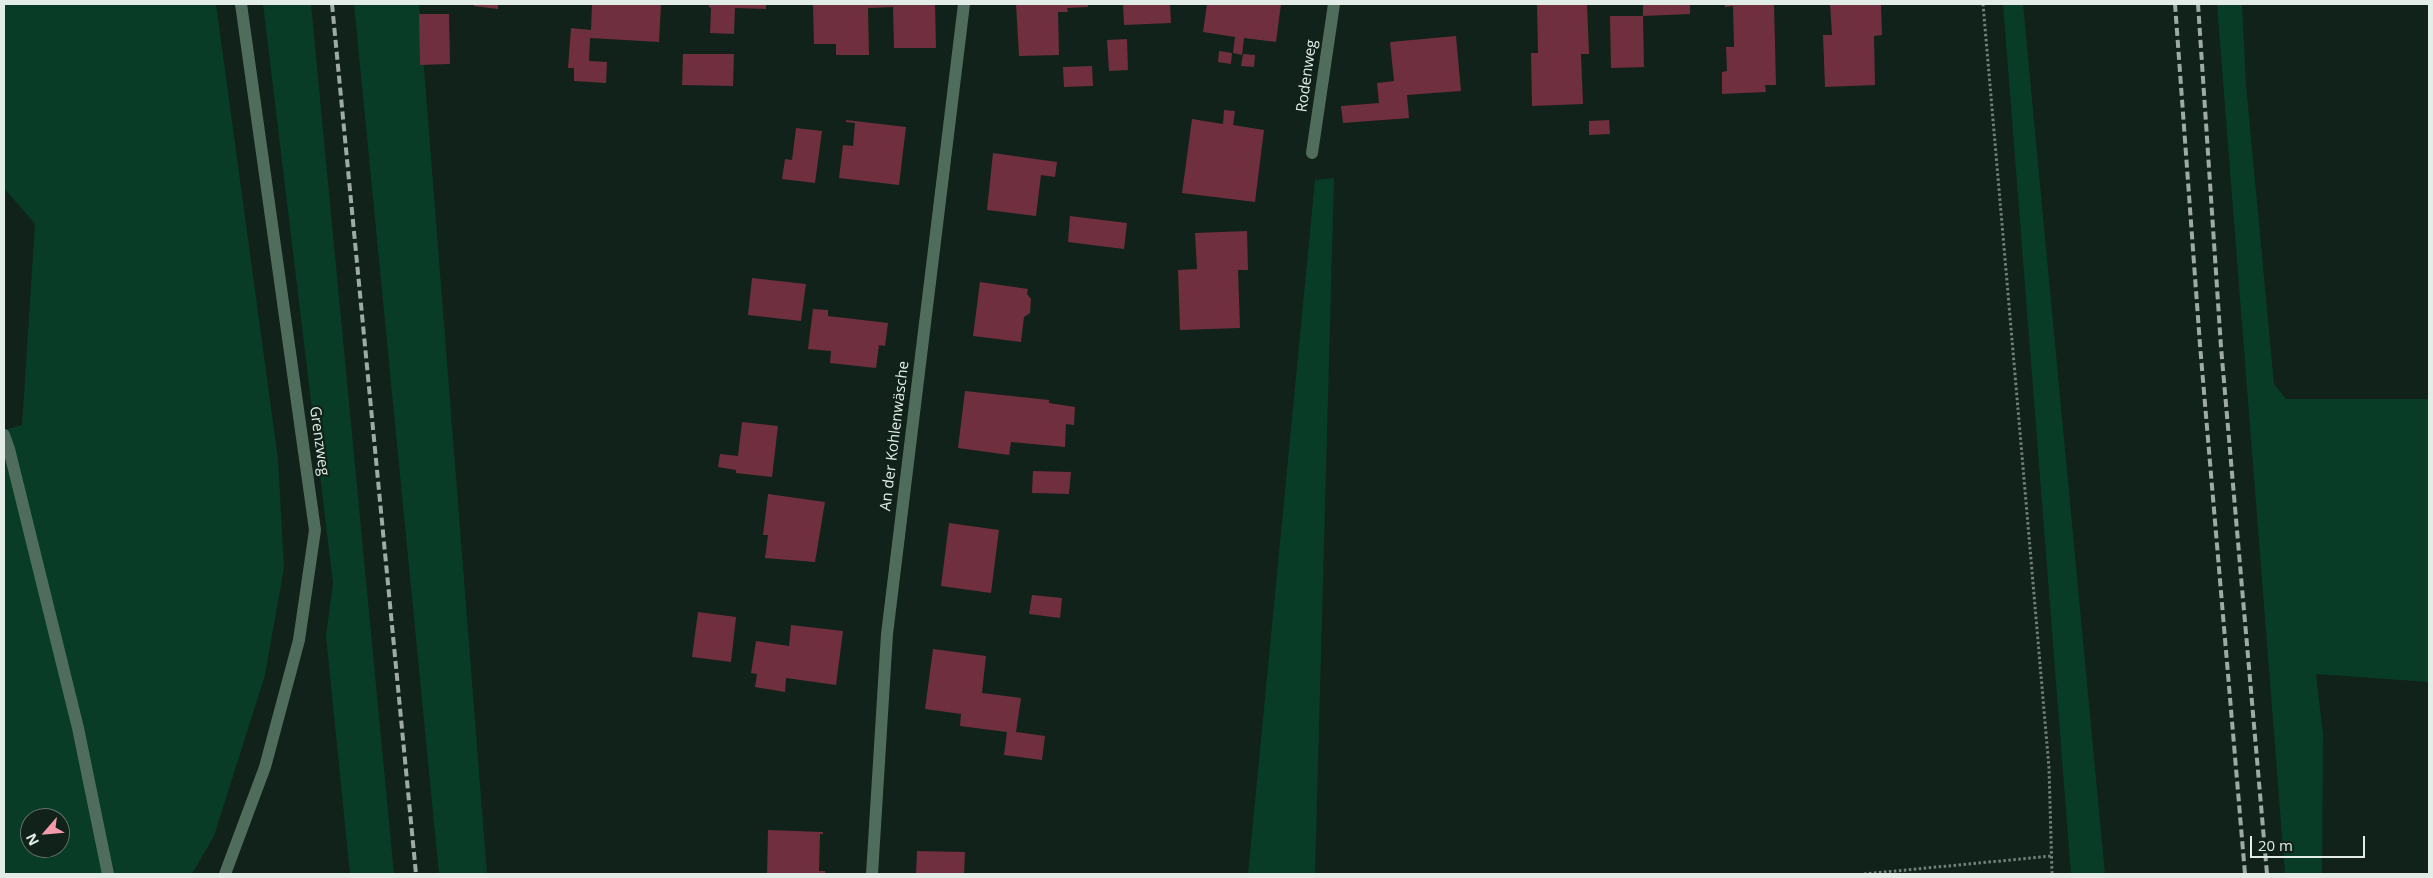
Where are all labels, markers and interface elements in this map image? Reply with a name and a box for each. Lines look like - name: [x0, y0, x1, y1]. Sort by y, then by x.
- street label: Rodenweg: [1293, 38, 1321, 114]
- street label: An der Kohlenwäsche: [877, 360, 913, 512]
- street label: Grenzweg: [305, 405, 333, 477]
- north arrow: [20, 808, 70, 858]
- scale bar: [2253, 826, 2368, 858]
- text: N: [21, 830, 43, 849]
- text: 20 m: [2258, 835, 2293, 855]

